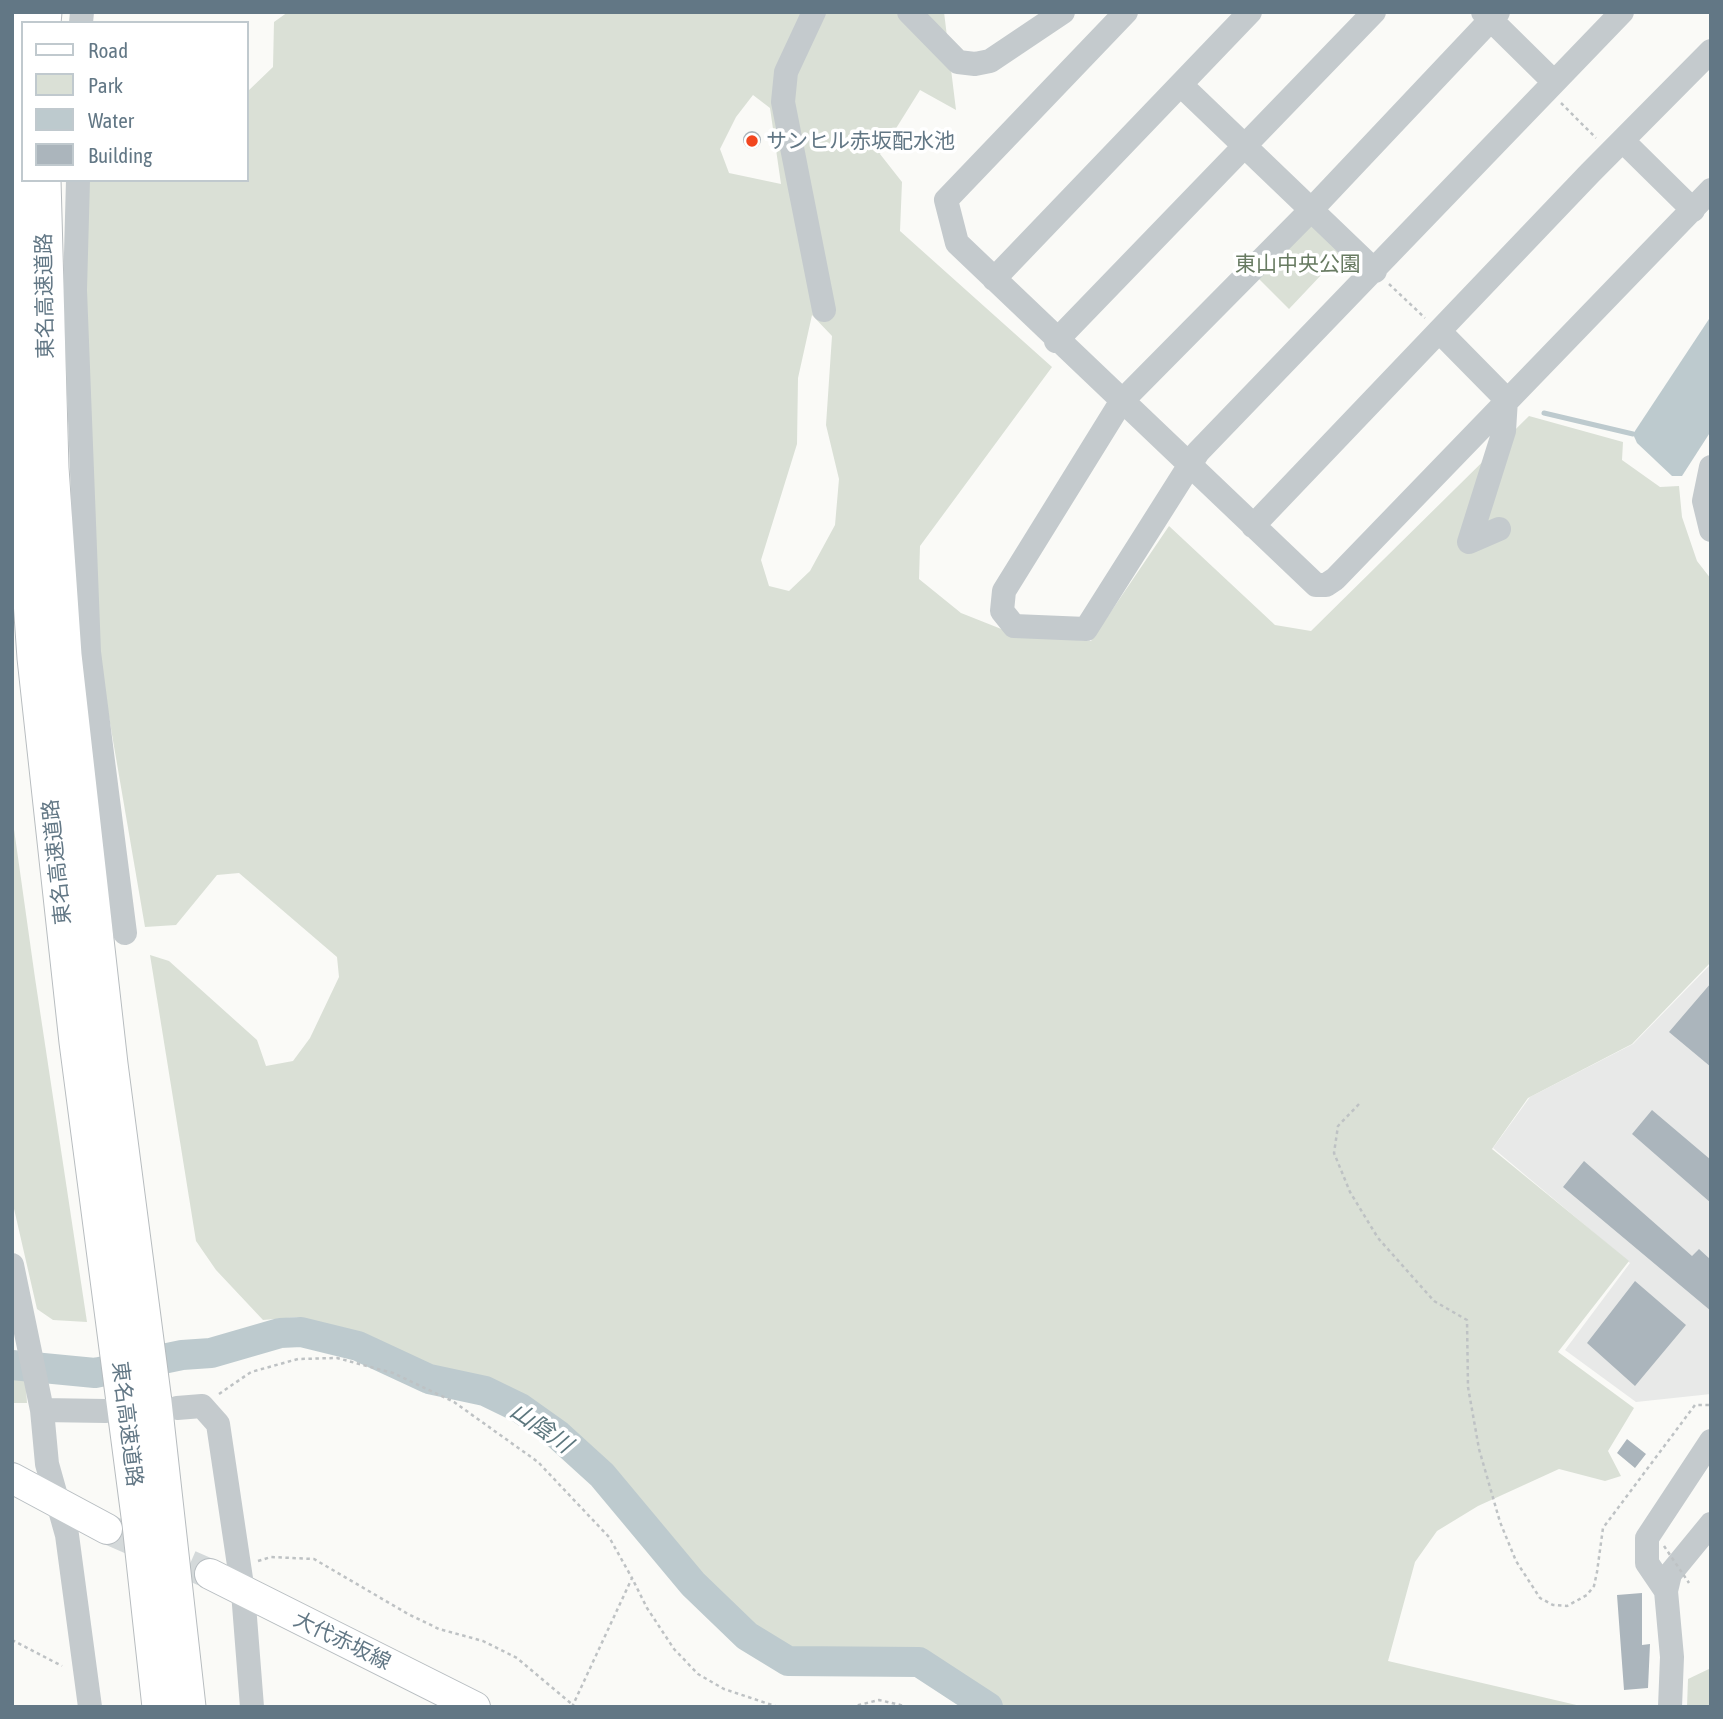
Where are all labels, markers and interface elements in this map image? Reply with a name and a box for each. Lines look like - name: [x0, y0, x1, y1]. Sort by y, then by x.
- legend: [21, 21, 248, 182]
- text: Road: [88, 38, 128, 62]
- text: Park: [88, 73, 123, 97]
- text: Water: [88, 108, 134, 132]
- place label: サンヒル赤坂配水池: [766, 128, 955, 154]
- marker: サンヒル赤坂配水池: [744, 133, 760, 149]
- text: Building: [88, 143, 152, 167]
- street label: 東名高速道路: [31, 233, 59, 359]
- park label: 東山中央公園: [1235, 251, 1361, 277]
- street label: 東名高速道路: [38, 798, 76, 926]
- street label: 東名高速道路: [107, 1360, 147, 1488]
- water label: 山陰川: [505, 1397, 577, 1459]
- street label: 大代赤坂線: [289, 1607, 395, 1675]

